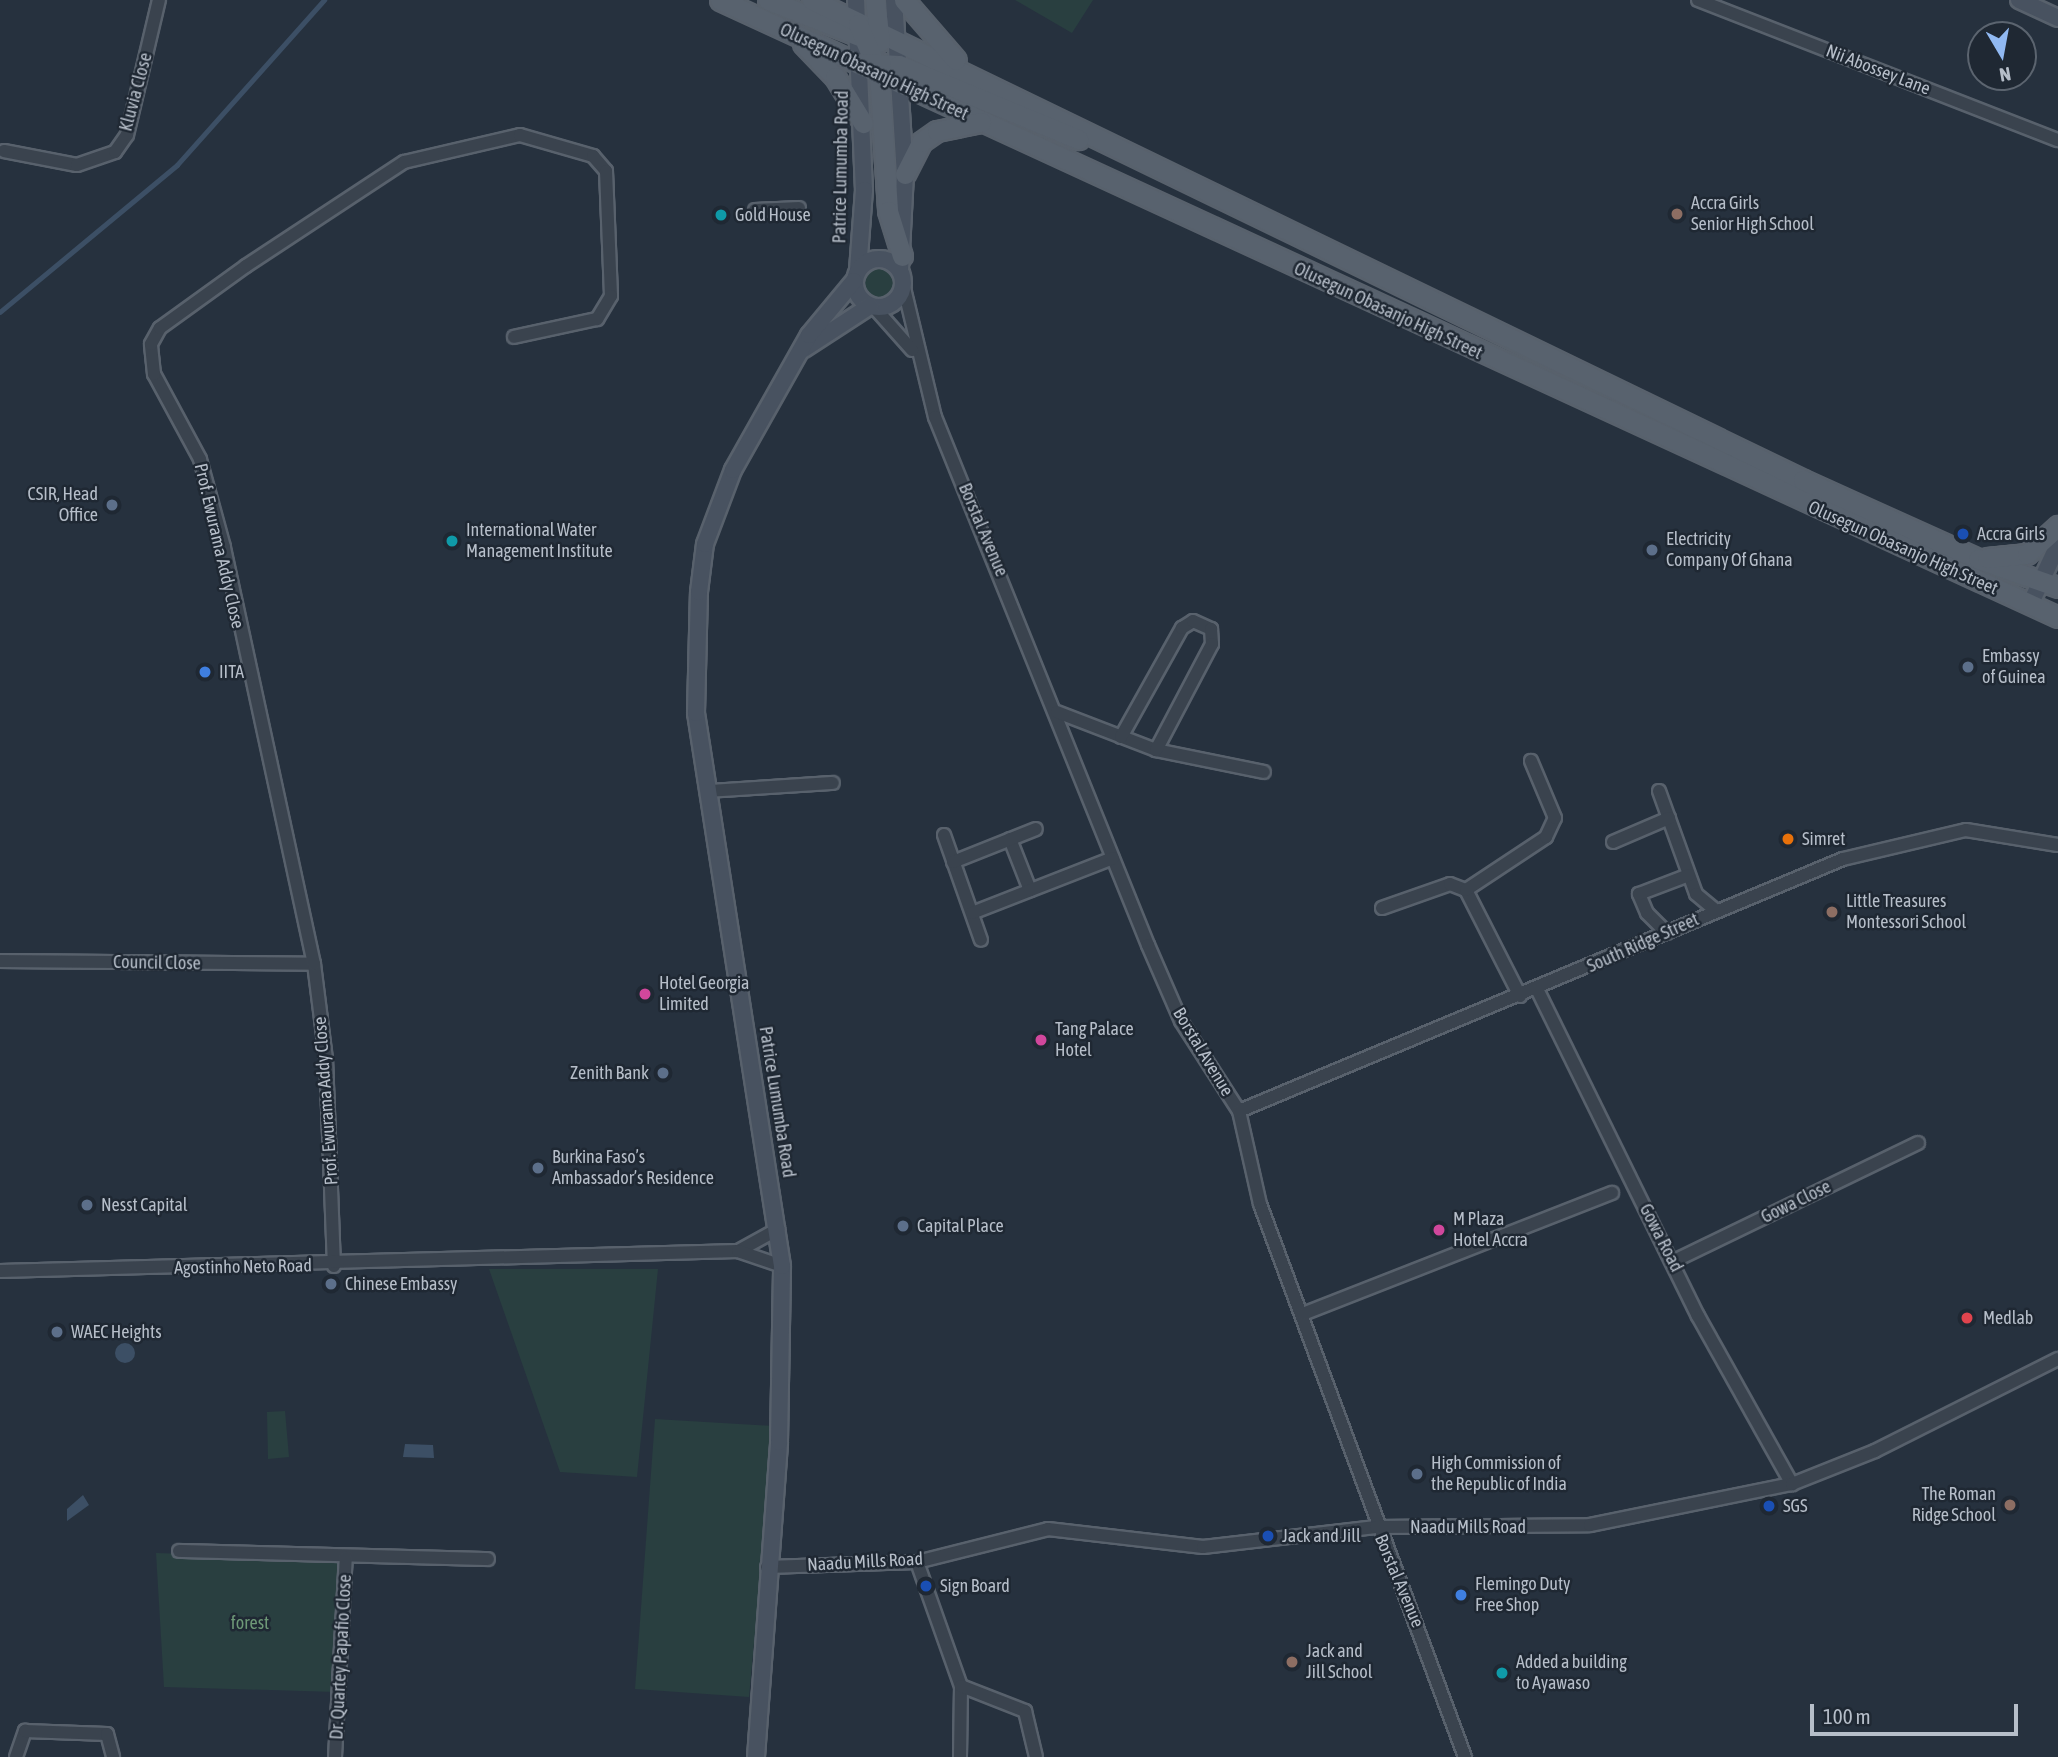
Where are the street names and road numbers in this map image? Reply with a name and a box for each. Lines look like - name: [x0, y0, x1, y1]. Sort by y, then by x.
- street label: Olusegun Obasanjo High Street: [776, 19, 972, 125]
- street label: Nii Abossey Lane: [1823, 40, 1933, 100]
- street label: Kluvia Close: [115, 50, 157, 134]
- street label: Patrice Lumumba Road: [829, 90, 853, 244]
- street label: Olusegun Obasanjo High Street: [1290, 258, 1486, 364]
- street label: Prof. Ewurama Addy Close: [189, 461, 249, 631]
- street label: Borstal Avenue: [954, 480, 1012, 580]
- street label: Olusegun Obasanjo High Street: [1805, 496, 2001, 600]
- street label: South Ridge Street: [1584, 909, 1702, 977]
- street label: Council Close: [113, 951, 201, 975]
- street label: Borstal Avenue: [1168, 1004, 1238, 1100]
- street label: Prof. Ewurama Addy Close: [309, 1016, 343, 1186]
- street label: Patrice Lumumba Road: [754, 1025, 800, 1179]
- street label: Gowa Close: [1758, 1176, 1834, 1228]
- street label: Gowa Road: [1635, 1200, 1687, 1276]
- street label: Agostinho Neto Road: [174, 1255, 312, 1279]
- street label: Naadu Mills Road: [1410, 1516, 1526, 1538]
- street label: Borstal Avenue: [1370, 1531, 1428, 1631]
- street label: Naadu Mills Road: [807, 1548, 923, 1576]
- street label: Dr. Quartey Papafio Close: [326, 1574, 356, 1740]

